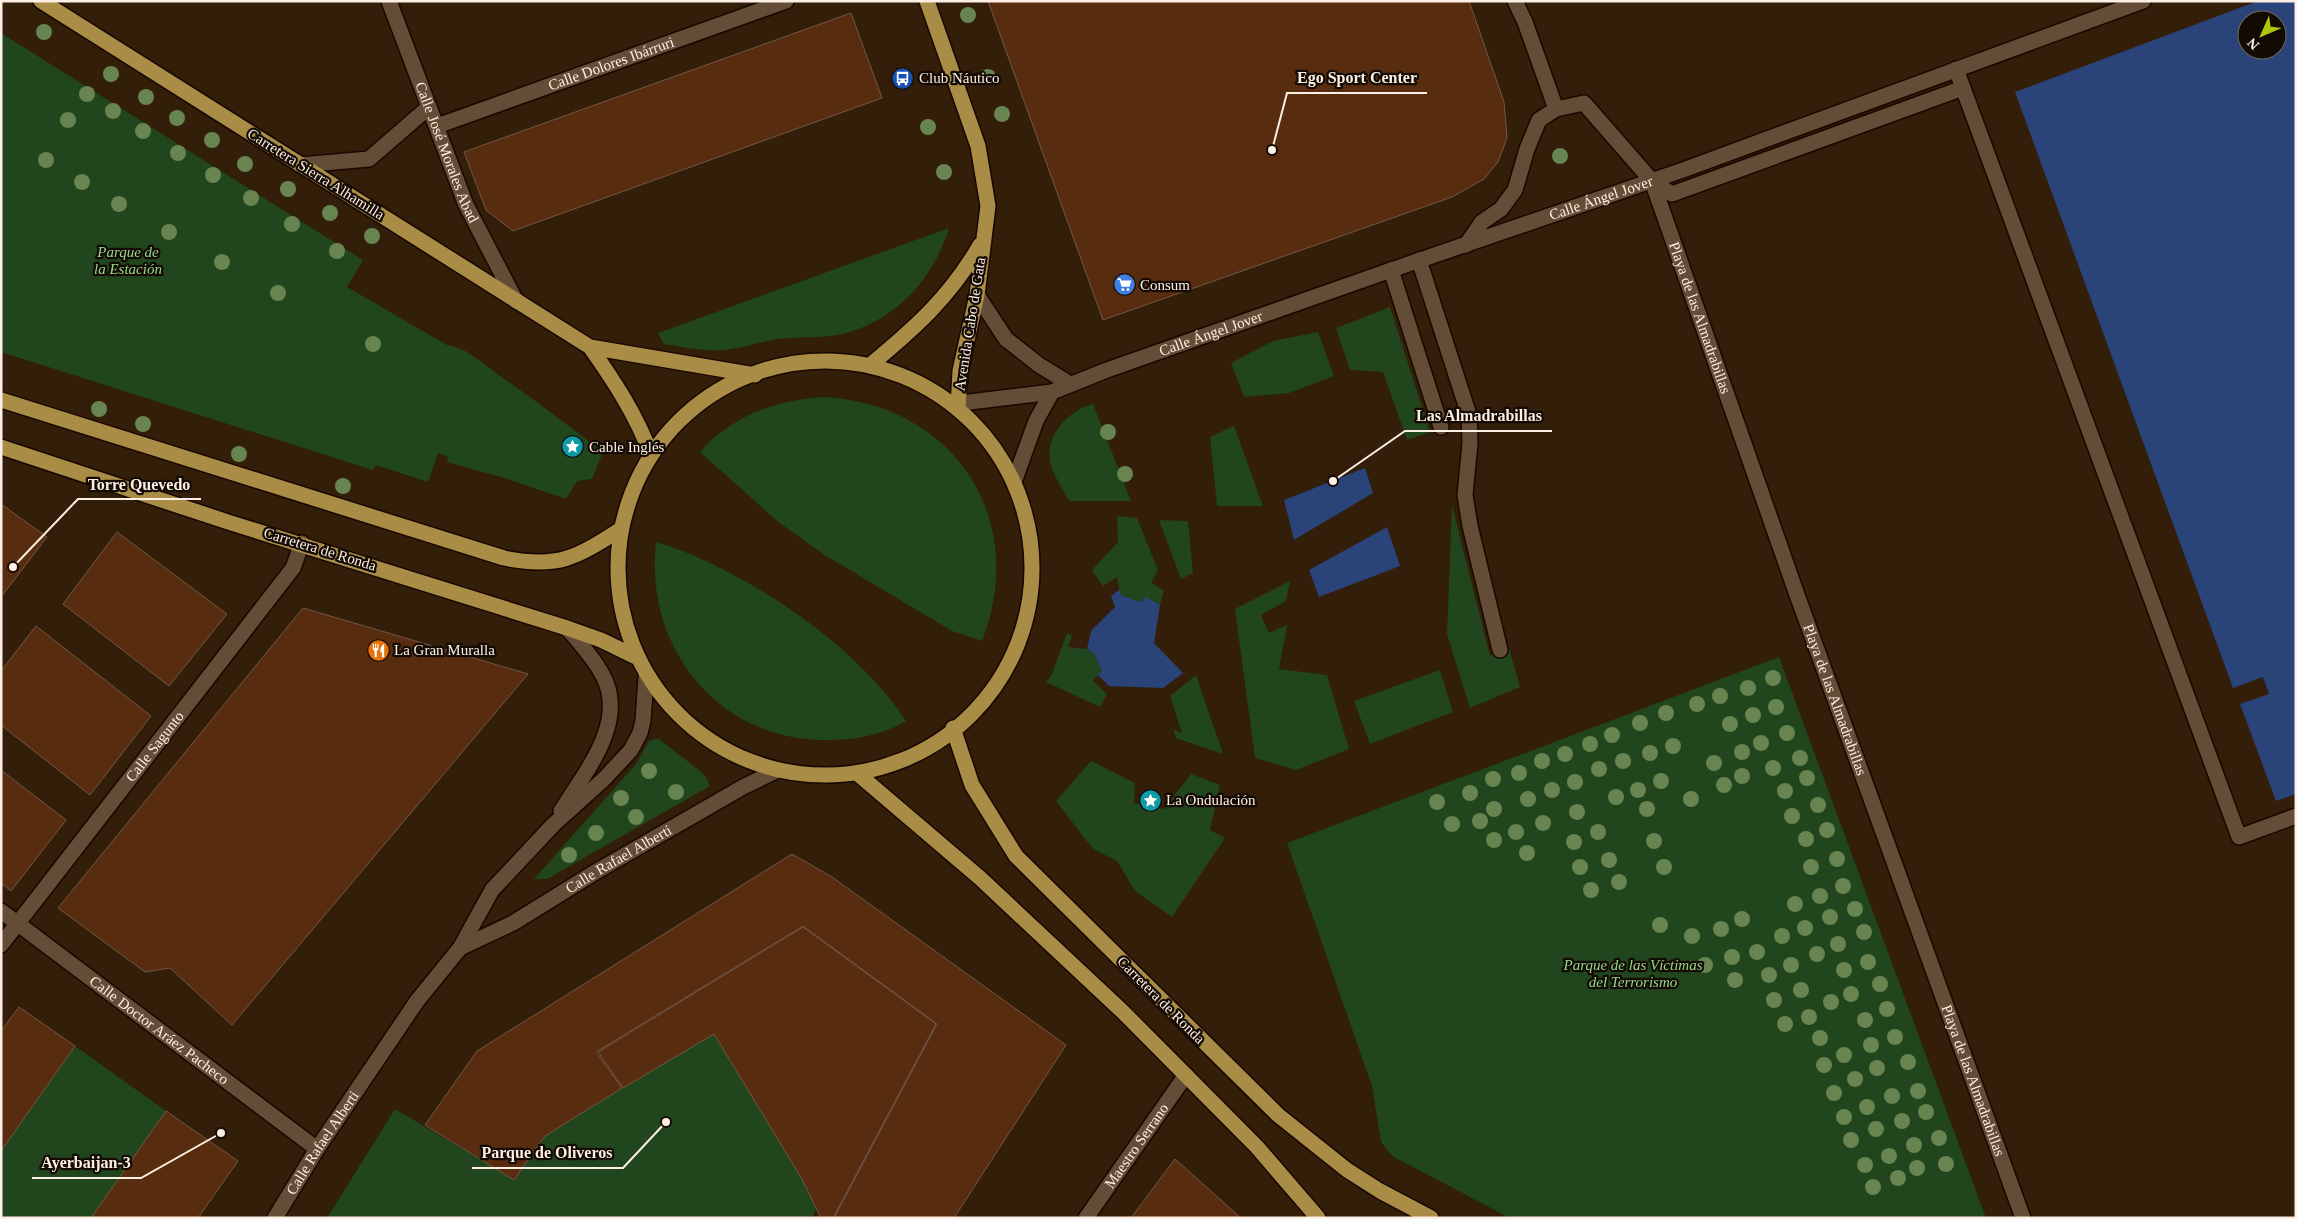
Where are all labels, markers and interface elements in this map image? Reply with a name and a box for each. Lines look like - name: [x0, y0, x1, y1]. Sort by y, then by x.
- north arrow: [2237, 10, 2287, 60]
- street label: Calle Dolores Ibárruri: [546, 34, 676, 94]
- text: N: [2244, 35, 2262, 53]
- callout: Ego Sport Center: [1287, 62, 1427, 93]
- bus stop icon: Club Náutico: [891, 66, 915, 90]
- text: Ego Sport Center: [1297, 69, 1417, 87]
- place label: Club Náutico: [919, 70, 999, 86]
- street label: Calle José Morales Abad: [412, 80, 482, 226]
- street label: Carretera Sierra Alhamilla: [245, 125, 388, 223]
- street label: Calle Ángel Jover: [1547, 173, 1655, 223]
- street label: Playa de las Almadrabillas: [1666, 240, 1734, 396]
- park label: Parque de la Estación: [94, 244, 162, 277]
- street label: Avenida Cabo de Gata: [952, 256, 989, 392]
- supermarket icon: Consum: [1112, 273, 1136, 297]
- place label: Consum: [1140, 277, 1190, 293]
- street label: Calle Ángel Jover: [1157, 308, 1265, 359]
- callout: Las Almadrabillas: [1405, 400, 1552, 431]
- text: Las Almadrabillas: [1416, 407, 1542, 424]
- place icon: Cable Inglés: [561, 435, 585, 459]
- place label: Cable Inglés: [589, 439, 665, 455]
- callout: Torre Quevedo: [78, 468, 201, 499]
- text: Torre Quevedo: [88, 476, 190, 493]
- street label: Carretera de Ronda: [262, 524, 378, 574]
- street label: Playa de las Almadrabillas: [1800, 622, 1870, 778]
- restaurant icon: La Gran Muralla: [366, 638, 390, 662]
- place label: La Gran Muralla: [394, 642, 495, 658]
- street label: Calle Sagunto: [122, 708, 187, 785]
- place icon: La Ondulación: [1138, 788, 1162, 812]
- place label: La Ondulación: [1166, 792, 1256, 808]
- street label: Calle Rafael Alberti: [563, 822, 674, 896]
- street label: Carretera de Ronda: [1114, 953, 1208, 1047]
- park label: Parque de las Víctimas del Terrorismo: [1562, 957, 1703, 990]
- street label: Calle Doctor Aráez Pacheco: [87, 973, 232, 1088]
- street label: Playa de las Almadrabillas: [1938, 1003, 2008, 1158]
- street label: Calle Rafael Alberti: [283, 1088, 362, 1197]
- street label: Maestro Serrano: [1101, 1100, 1172, 1191]
- callout: Parque de Oliveros: [472, 1137, 623, 1168]
- text: Parque de Oliveros: [482, 1144, 612, 1162]
- callout: Ayerbaijan-3: [32, 1147, 141, 1178]
- text: Ayerbaijan-3: [41, 1154, 131, 1172]

